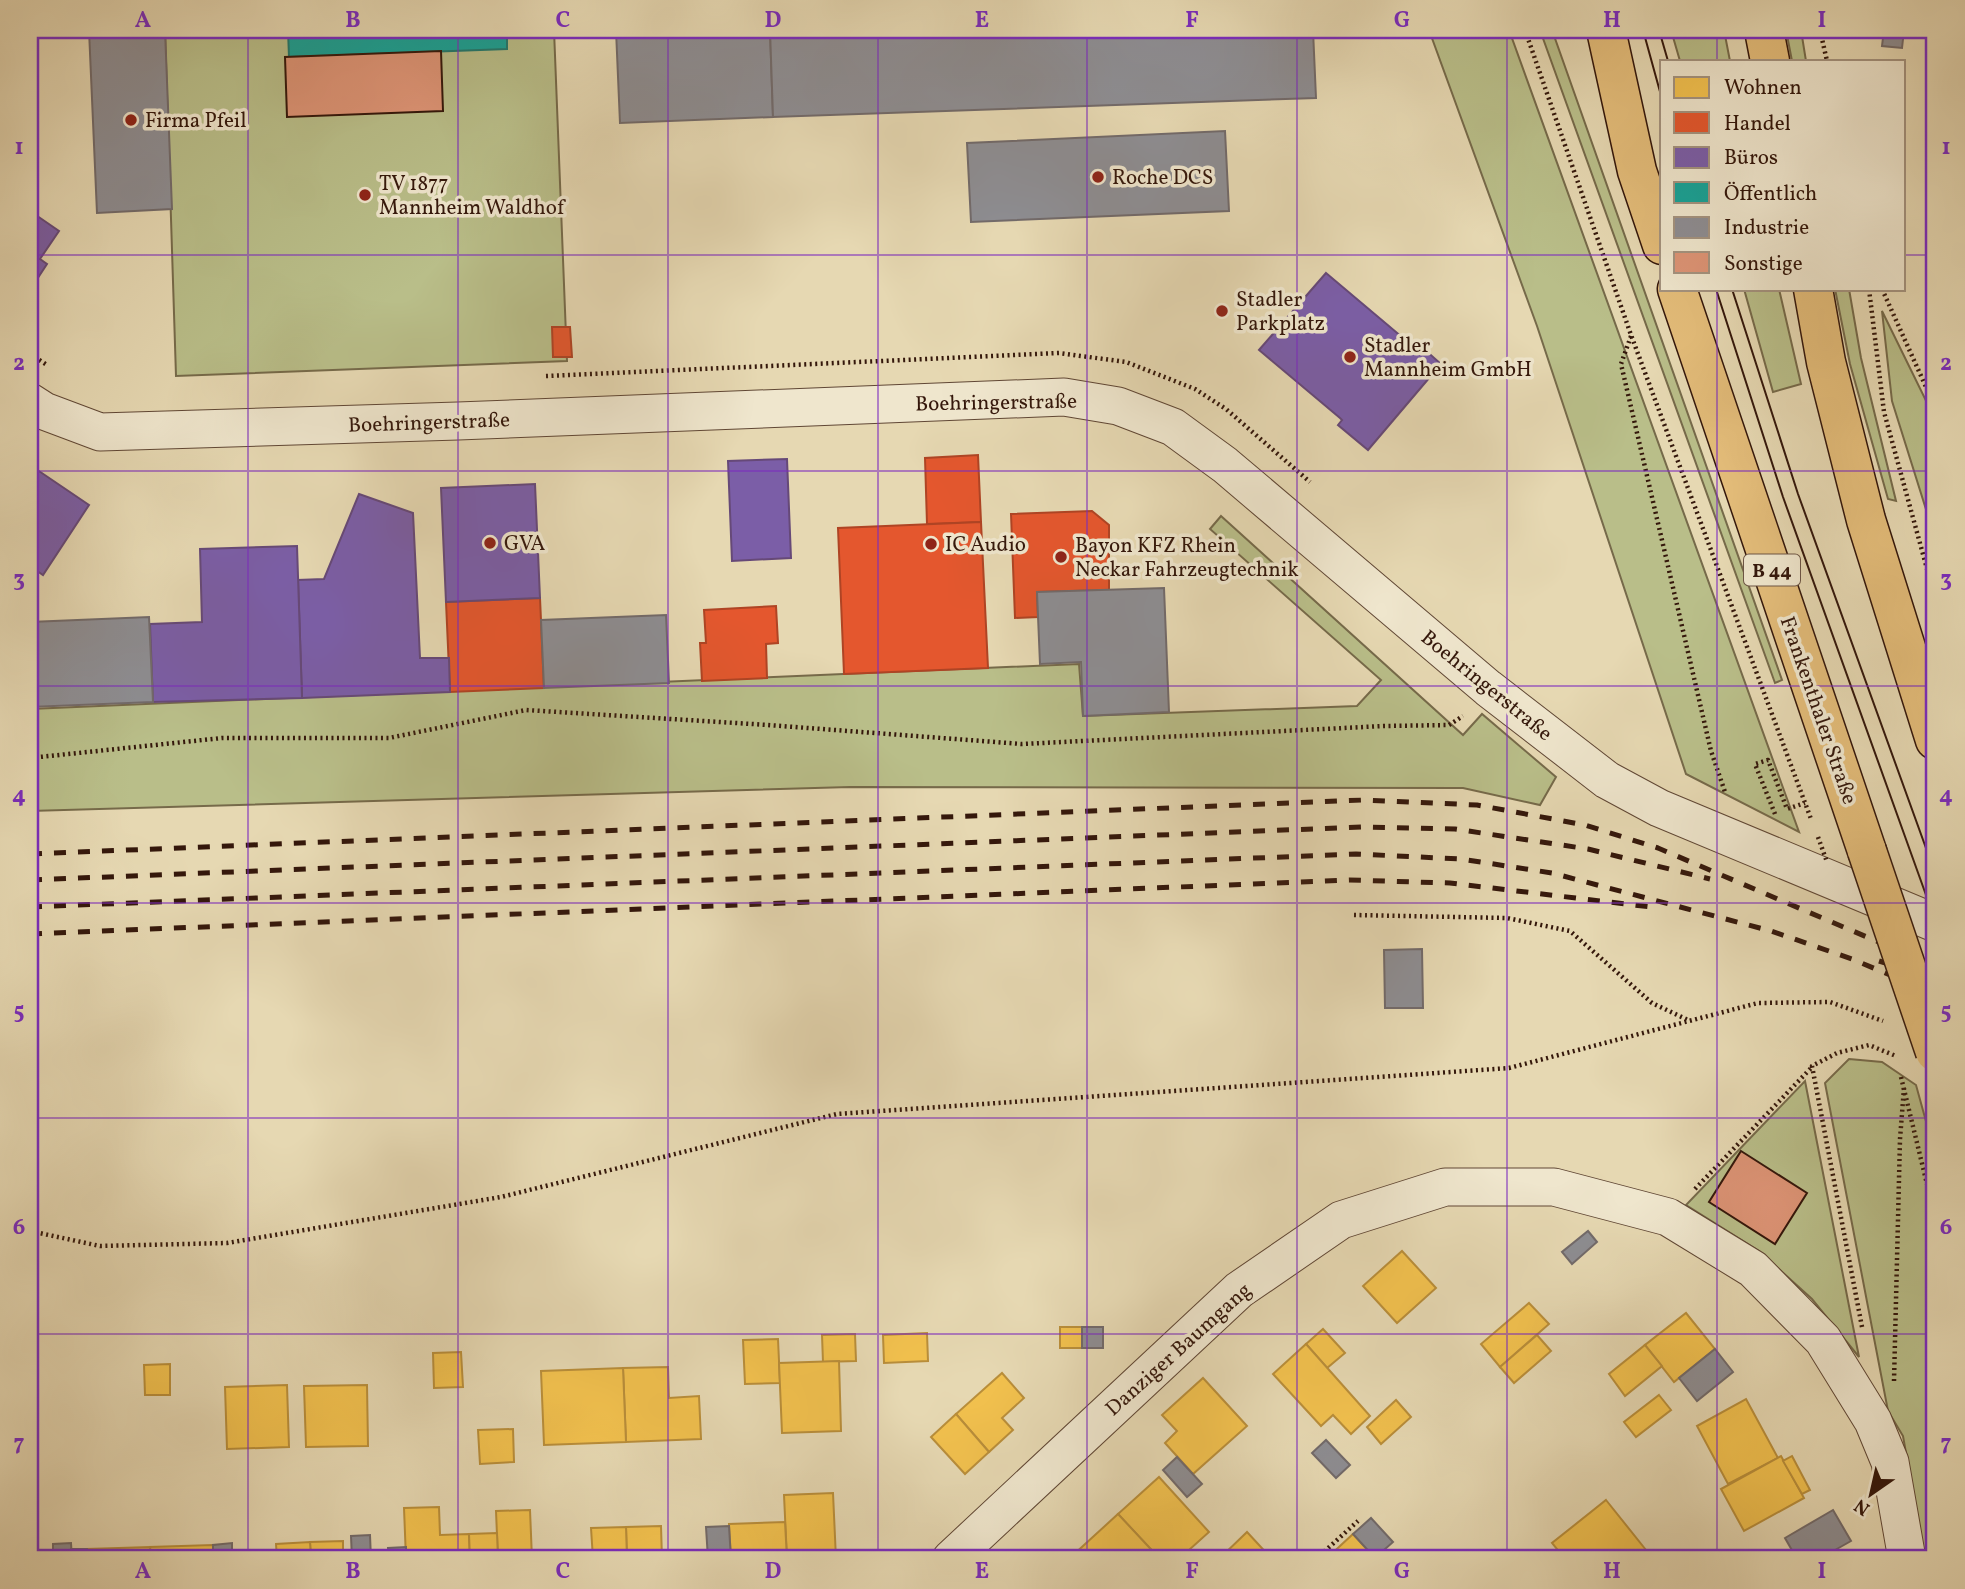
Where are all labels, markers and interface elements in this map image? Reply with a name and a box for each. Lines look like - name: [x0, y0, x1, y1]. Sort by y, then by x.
- text: A: [135, 5, 151, 37]
- text: B: [345, 5, 361, 37]
- text: C: [556, 5, 570, 37]
- text: D: [765, 5, 782, 37]
- text: E: [975, 5, 989, 37]
- text: F: [1185, 5, 1199, 37]
- text: G: [1394, 5, 1410, 37]
- text: H: [1603, 5, 1621, 37]
- text: I: [1818, 5, 1826, 37]
- legend: [1660, 60, 1906, 290]
- text: Wohnen: [1724, 74, 1802, 103]
- place label: Firma Pfeil: [145, 107, 246, 136]
- text: Handel: [1724, 110, 1791, 139]
- marker: Firma Pfeil: [123, 112, 139, 128]
- text: 1: [14, 132, 24, 164]
- text: 1: [1941, 132, 1951, 164]
- text: Büros: [1724, 144, 1778, 173]
- place label: Roche DCS: [1112, 164, 1213, 193]
- marker: Roche DCS: [1090, 169, 1106, 185]
- place label: TV 1877 Mannheim Waldhof: [379, 170, 566, 223]
- text: Öffentlich: [1724, 180, 1817, 209]
- marker: TV 1877 Mannheim Waldhof: [357, 187, 373, 203]
- text: Industrie: [1724, 214, 1809, 243]
- text: Sonstige: [1724, 250, 1803, 279]
- place label: Stadler Parkplatz: [1236, 286, 1325, 339]
- marker: Stadler Parkplatz: [1214, 303, 1230, 319]
- place label: Stadler Mannheim GmbH: [1364, 332, 1532, 385]
- text: 2: [13, 348, 25, 380]
- text: 2: [1940, 348, 1952, 380]
- marker: Stadler Mannheim GmbH: [1342, 349, 1358, 365]
- street label: Boehringerstraße: [915, 388, 1077, 419]
- street label: Boehringerstraße: [348, 406, 511, 441]
- place label: GVA: [504, 530, 546, 559]
- place label: IC Audio: [945, 531, 1026, 560]
- place label: Bayon KFZ Rhein Neckar Fahrzeugtechnik: [1075, 532, 1299, 585]
- marker: GVA: [482, 535, 498, 551]
- marker: IC Audio: [923, 536, 939, 552]
- marker: Bayon KFZ Rhein Neckar Fahrzeugtechnik: [1053, 549, 1069, 565]
- road number: B 44: [1744, 554, 1800, 586]
- text: 3: [13, 564, 25, 596]
- text: 3: [1940, 564, 1952, 596]
- street label: Frankenthaler Straße: [1772, 613, 1863, 808]
- street label: Boehringerstraße: [1414, 624, 1558, 748]
- text: 4: [12, 780, 26, 812]
- text: 4: [1939, 780, 1953, 812]
- text: 5: [13, 996, 25, 1028]
- text: 5: [1940, 996, 1952, 1028]
- text: 6: [13, 1212, 25, 1244]
- text: 6: [1940, 1212, 1952, 1244]
- street label: Danziger Baumgang: [1100, 1277, 1258, 1424]
- text: 7: [14, 1428, 25, 1460]
- text: 7: [1941, 1428, 1952, 1460]
- north arrow: [1836, 1460, 1906, 1530]
- text: N: [1849, 1492, 1876, 1521]
- text: A: [135, 1556, 151, 1588]
- text: B: [345, 1556, 361, 1588]
- text: C: [556, 1556, 570, 1588]
- text: D: [765, 1556, 782, 1588]
- text: E: [975, 1556, 989, 1588]
- text: F: [1185, 1556, 1199, 1588]
- text: G: [1394, 1556, 1410, 1588]
- text: H: [1603, 1556, 1621, 1588]
- text: I: [1818, 1556, 1826, 1588]

